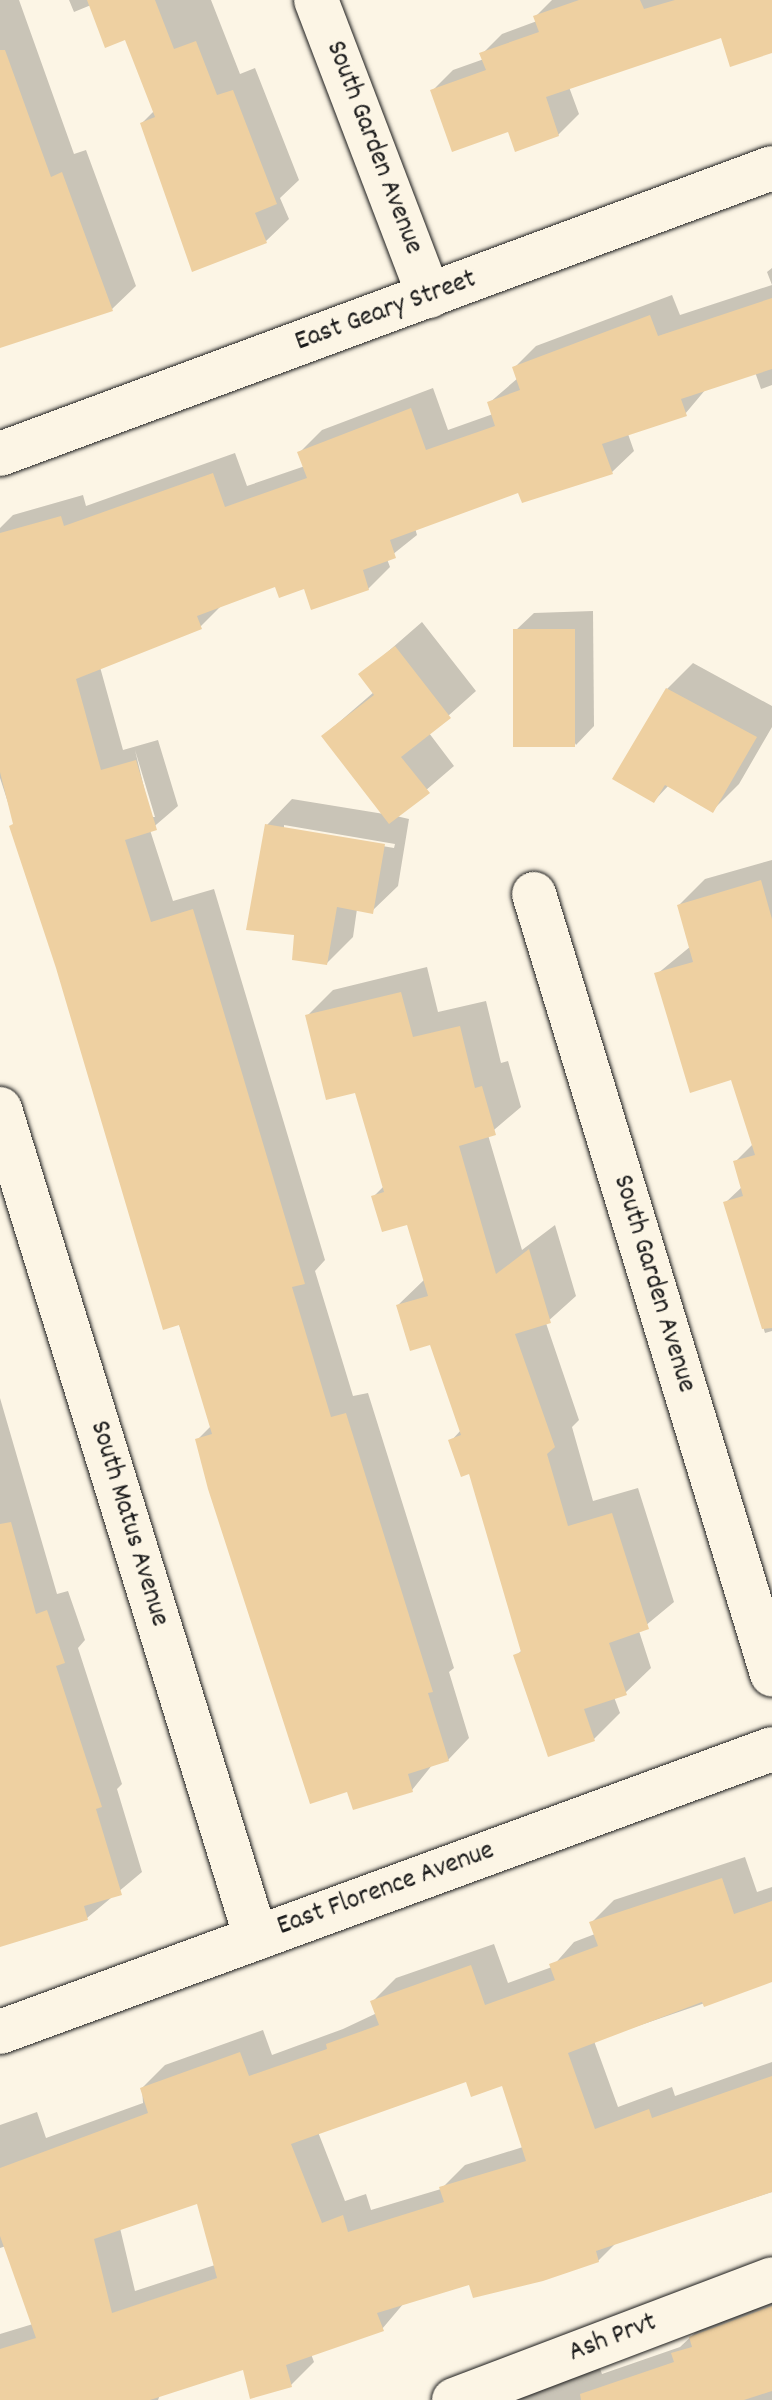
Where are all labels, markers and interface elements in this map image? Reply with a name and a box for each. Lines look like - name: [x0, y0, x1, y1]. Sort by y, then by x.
- street label: South Garden Avenue: [317, 37, 429, 259]
- street label: East Geary Street: [291, 264, 481, 360]
- street label: South Garden Avenue: [604, 1171, 702, 1397]
- street label: South Matus Avenue: [81, 1417, 175, 1631]
- street label: East Florence Avenue: [273, 1835, 499, 1945]
- street label: Ash Prvt: [564, 2307, 662, 2371]

